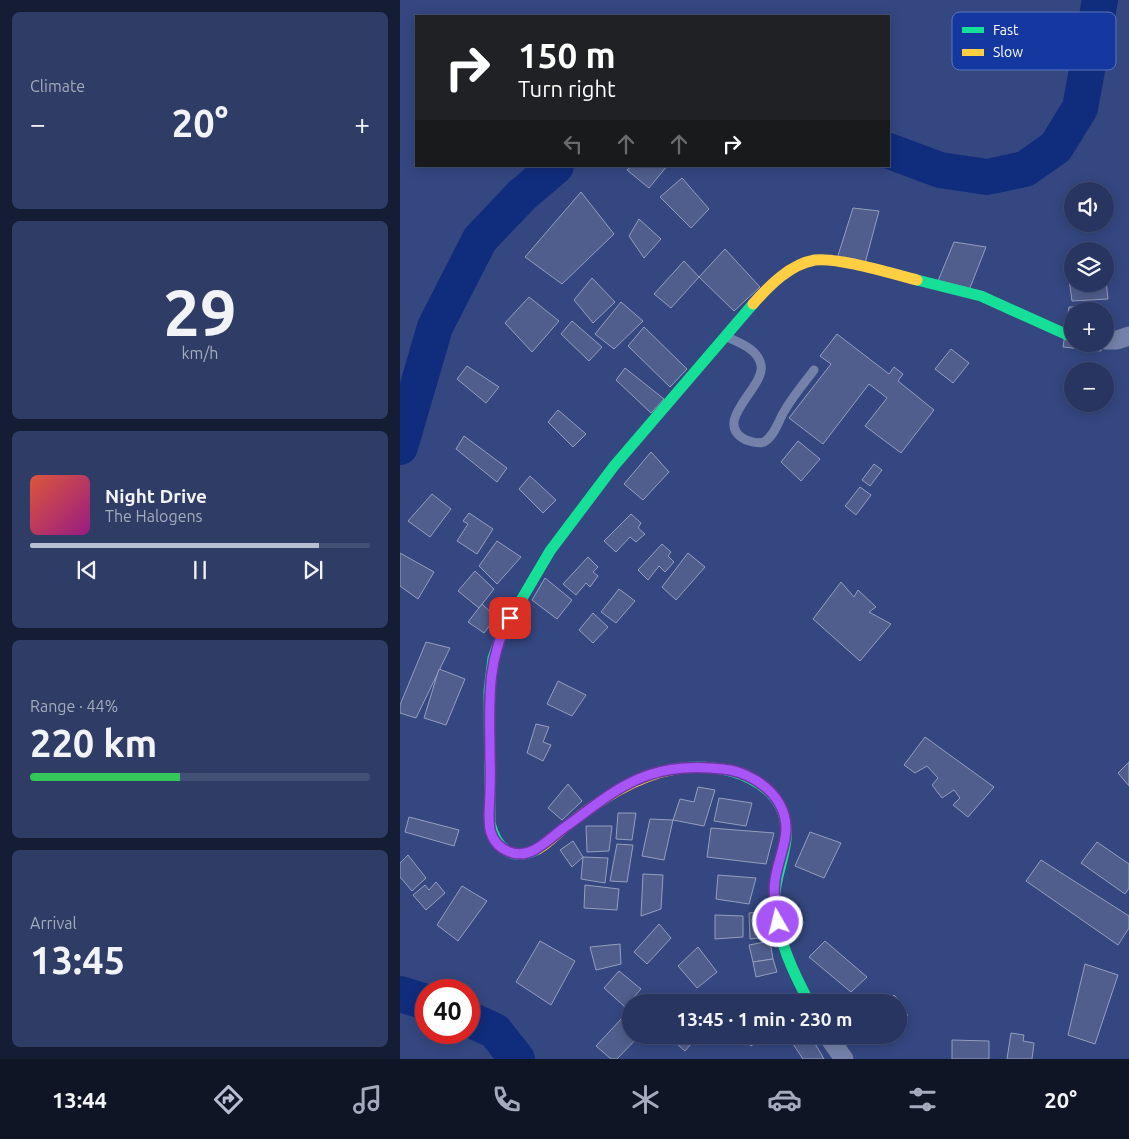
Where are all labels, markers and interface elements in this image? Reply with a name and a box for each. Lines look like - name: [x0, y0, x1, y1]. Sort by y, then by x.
- legend: [952, 12, 1116, 70]
- text: Fast: [993, 22, 1019, 38]
- icon: right: [435, 35, 500, 100]
- text: 150 m: [518, 35, 616, 75]
- text: Slow: [993, 44, 1023, 60]
- text: Turn right: [518, 76, 616, 101]
- text: Climate: [30, 77, 85, 95]
- text: 20°: [172, 102, 228, 144]
- text: −: [30, 108, 46, 139]
- text: +: [354, 108, 370, 139]
- icon: left: [559, 130, 587, 158]
- icon: ahead: [612, 130, 640, 158]
- icon: ahead: [665, 130, 693, 158]
- icon: right: [718, 130, 746, 158]
- map controls: [1064, 182, 1114, 412]
- button: sound: [1064, 182, 1114, 232]
- button: layers: [1064, 242, 1114, 292]
- text: 29: [163, 275, 237, 348]
- button: +: [1064, 302, 1114, 352]
- text: km/h: [182, 344, 218, 362]
- button: −: [1064, 362, 1114, 412]
- text: Night Drive: [105, 485, 207, 507]
- text: The Halogens: [105, 507, 203, 525]
- icon: previous: [73, 556, 101, 584]
- icon: pause: [186, 556, 214, 584]
- icon: next: [299, 556, 327, 584]
- pin: [489, 597, 531, 639]
- icon: arrive: [496, 604, 524, 632]
- text: Range · 44%: [30, 697, 118, 715]
- text: 220 km: [30, 722, 157, 764]
- position arrow: [751, 895, 803, 947]
- text: Arrival: [30, 914, 77, 932]
- text: 13:45: [30, 939, 125, 981]
- speed limit sign: 40: [415, 979, 480, 1044]
- text: 13:45 · 1 min · 230 m: [677, 1008, 852, 1030]
- icon: directions: [211, 1082, 246, 1117]
- icon: music: [350, 1082, 385, 1117]
- icon: phone: [489, 1082, 524, 1117]
- icon: climate: [628, 1082, 663, 1117]
- icon: car: [767, 1082, 802, 1117]
- icon: filters: [905, 1082, 940, 1117]
- text: 13:44: [52, 1087, 107, 1112]
- text: 20°: [1044, 1087, 1077, 1112]

